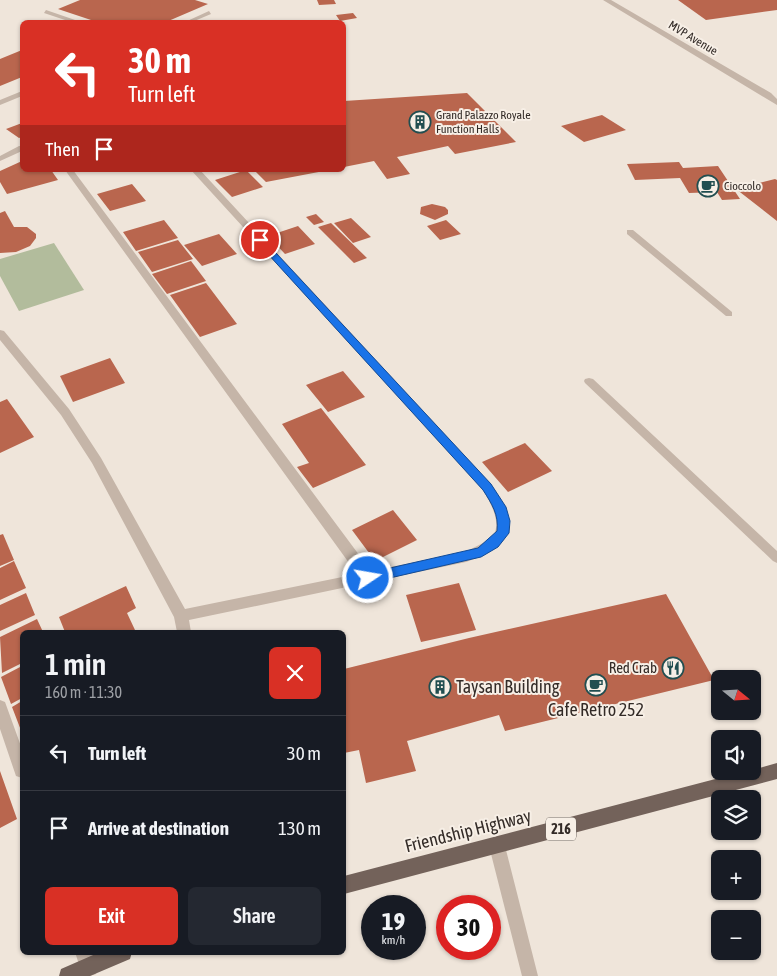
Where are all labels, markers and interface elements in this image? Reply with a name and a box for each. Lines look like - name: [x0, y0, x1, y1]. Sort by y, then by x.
- street label: MVP Avenue: [666, 18, 720, 58]
- icon: left: [45, 40, 110, 105]
- text: 30 m: [128, 40, 191, 80]
- text: Turn left: [128, 81, 195, 107]
- place label: Grand Palazzo Royale Function Halls: [436, 108, 531, 136]
- building icon: Grand Palazzo Royale Function Halls: [408, 110, 432, 134]
- icon: arrive: [90, 135, 118, 163]
- text: Then: [45, 138, 80, 160]
- cafe icon: Cioccolo: [696, 174, 720, 198]
- place label: Cioccolo: [724, 179, 761, 193]
- pin: [239, 219, 281, 261]
- icon: arrive: [246, 226, 274, 254]
- position arrow: [341, 551, 393, 603]
- text: 1 min: [45, 647, 106, 681]
- button: close: [269, 647, 321, 699]
- restaurant icon: Red Crab: [661, 656, 685, 680]
- place label: Red Crab: [609, 659, 657, 676]
- north arrow: [711, 670, 761, 720]
- map controls: [711, 670, 761, 960]
- cafe icon: Cafe Retro 252: [584, 673, 608, 697]
- building icon: Taysan Building: [428, 675, 452, 699]
- place label: Taysan Building: [456, 676, 560, 697]
- text: 160 m · 11:30: [45, 683, 122, 701]
- place label: Cafe Retro 252: [548, 699, 644, 720]
- button: sound: [711, 730, 761, 780]
- icon: left: [45, 739, 73, 767]
- text: Turn left: [88, 742, 146, 764]
- text: 30 m: [287, 742, 321, 764]
- button: layers: [711, 790, 761, 840]
- street label: Friendship Highway: [403, 805, 533, 856]
- icon: arrive: [45, 814, 73, 842]
- text: Arrive at destination: [88, 817, 229, 839]
- text: 130 m: [278, 817, 321, 839]
- road number: 216: [546, 818, 576, 841]
- button: +: [711, 850, 761, 900]
- button: Exit: [45, 887, 178, 945]
- button: Share: [188, 887, 321, 945]
- speed limit sign: 30: [436, 895, 501, 960]
- text: 19: [382, 907, 405, 935]
- button: −: [711, 910, 761, 960]
- text: km/h: [382, 933, 405, 947]

